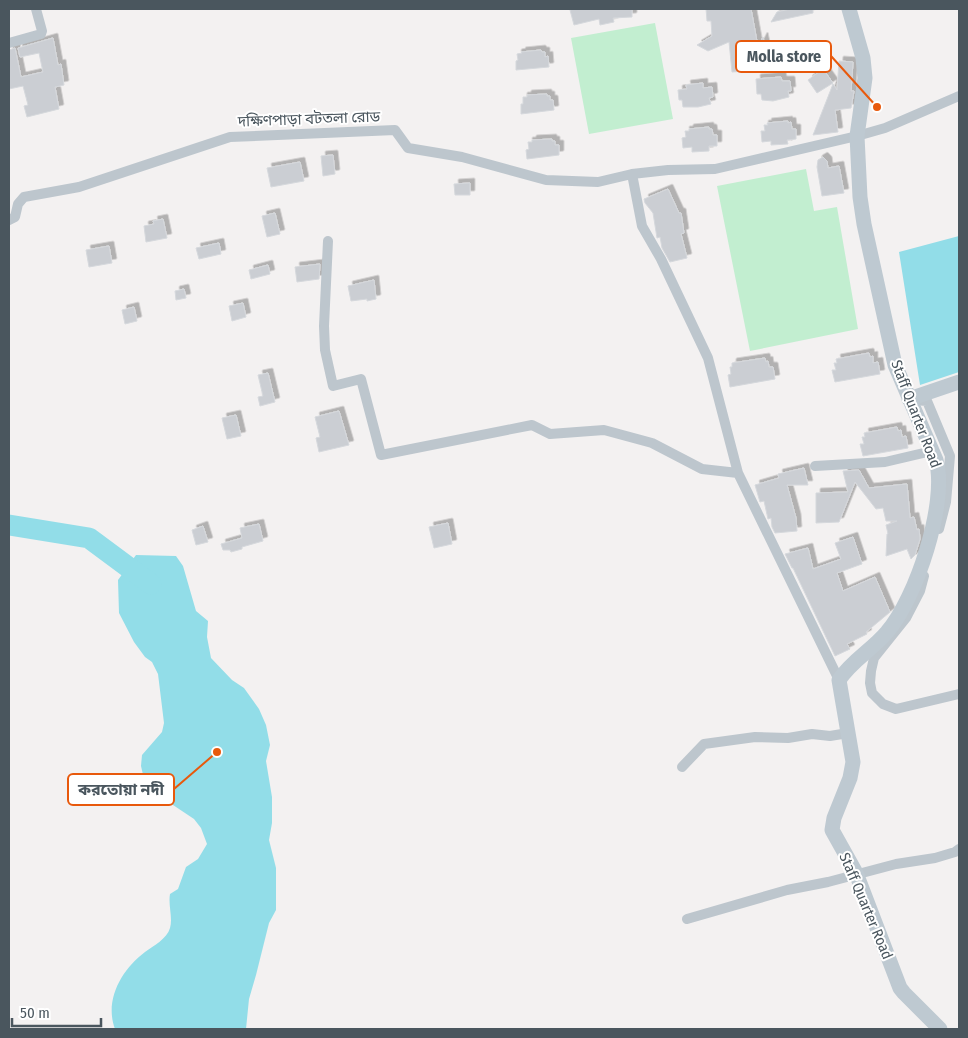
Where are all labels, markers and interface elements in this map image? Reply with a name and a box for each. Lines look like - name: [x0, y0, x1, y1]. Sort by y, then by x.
- callout: Molla store: [736, 41, 831, 72]
- text: Molla store: [747, 47, 821, 66]
- street label: দক্ষিণপাড়া বটতলা রোড: [236, 108, 381, 131]
- street label: Staff Quarter Road: [887, 358, 945, 470]
- callout: করতোয়া নদী: [68, 774, 174, 805]
- text: করতোয়া নদী: [77, 780, 165, 799]
- street label: Staff Quarter Road: [835, 850, 897, 962]
- scale bar: [12, 996, 101, 1028]
- text: 50 m: [20, 1004, 50, 1022]

